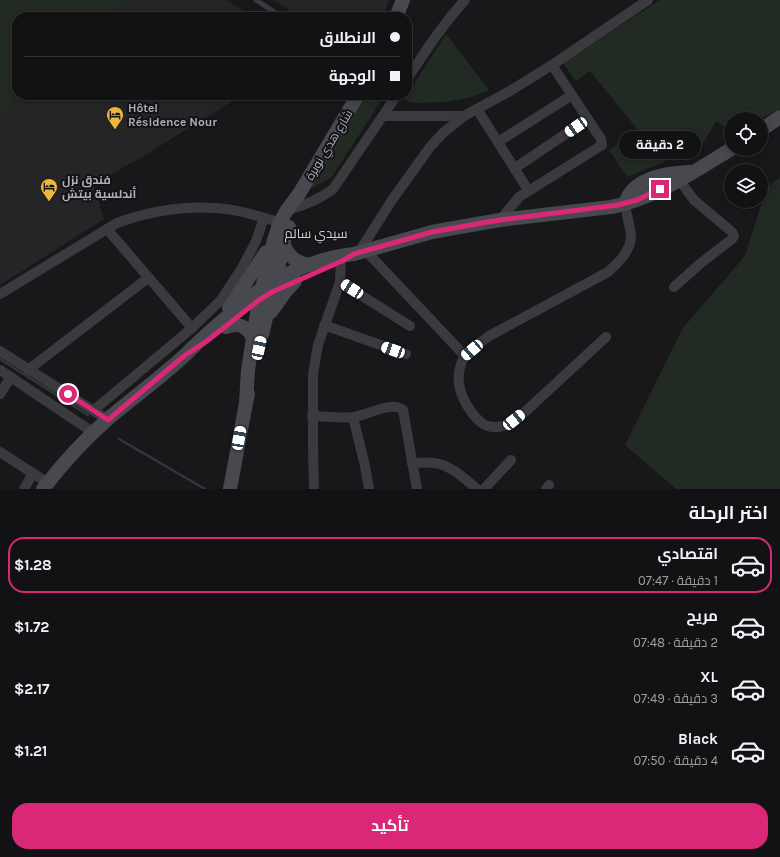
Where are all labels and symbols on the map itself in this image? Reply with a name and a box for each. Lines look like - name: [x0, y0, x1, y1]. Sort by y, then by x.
- place label: Hôtel Résidence Nour: [128, 101, 217, 129]
- hotel icon: Hôtel Résidence Nour: [105, 105, 125, 130]
- street label: شارع هدي نويرة: [302, 107, 358, 184]
- car: [563, 115, 589, 139]
- callout: 2 دقيقة: [619, 131, 701, 159]
- place label: فندق نزل أندلسية بيتش: [62, 173, 137, 202]
- hotel icon: فندق نزل أندلسية بيتش: [39, 177, 59, 202]
- route end: [651, 180, 669, 198]
- district label: سيدي سالم: [285, 226, 348, 244]
- car: [339, 277, 365, 301]
- car: [251, 335, 267, 361]
- car: [459, 338, 485, 362]
- car: [380, 340, 406, 360]
- route start: [59, 385, 77, 403]
- car: [501, 408, 527, 432]
- car: [231, 425, 247, 451]

